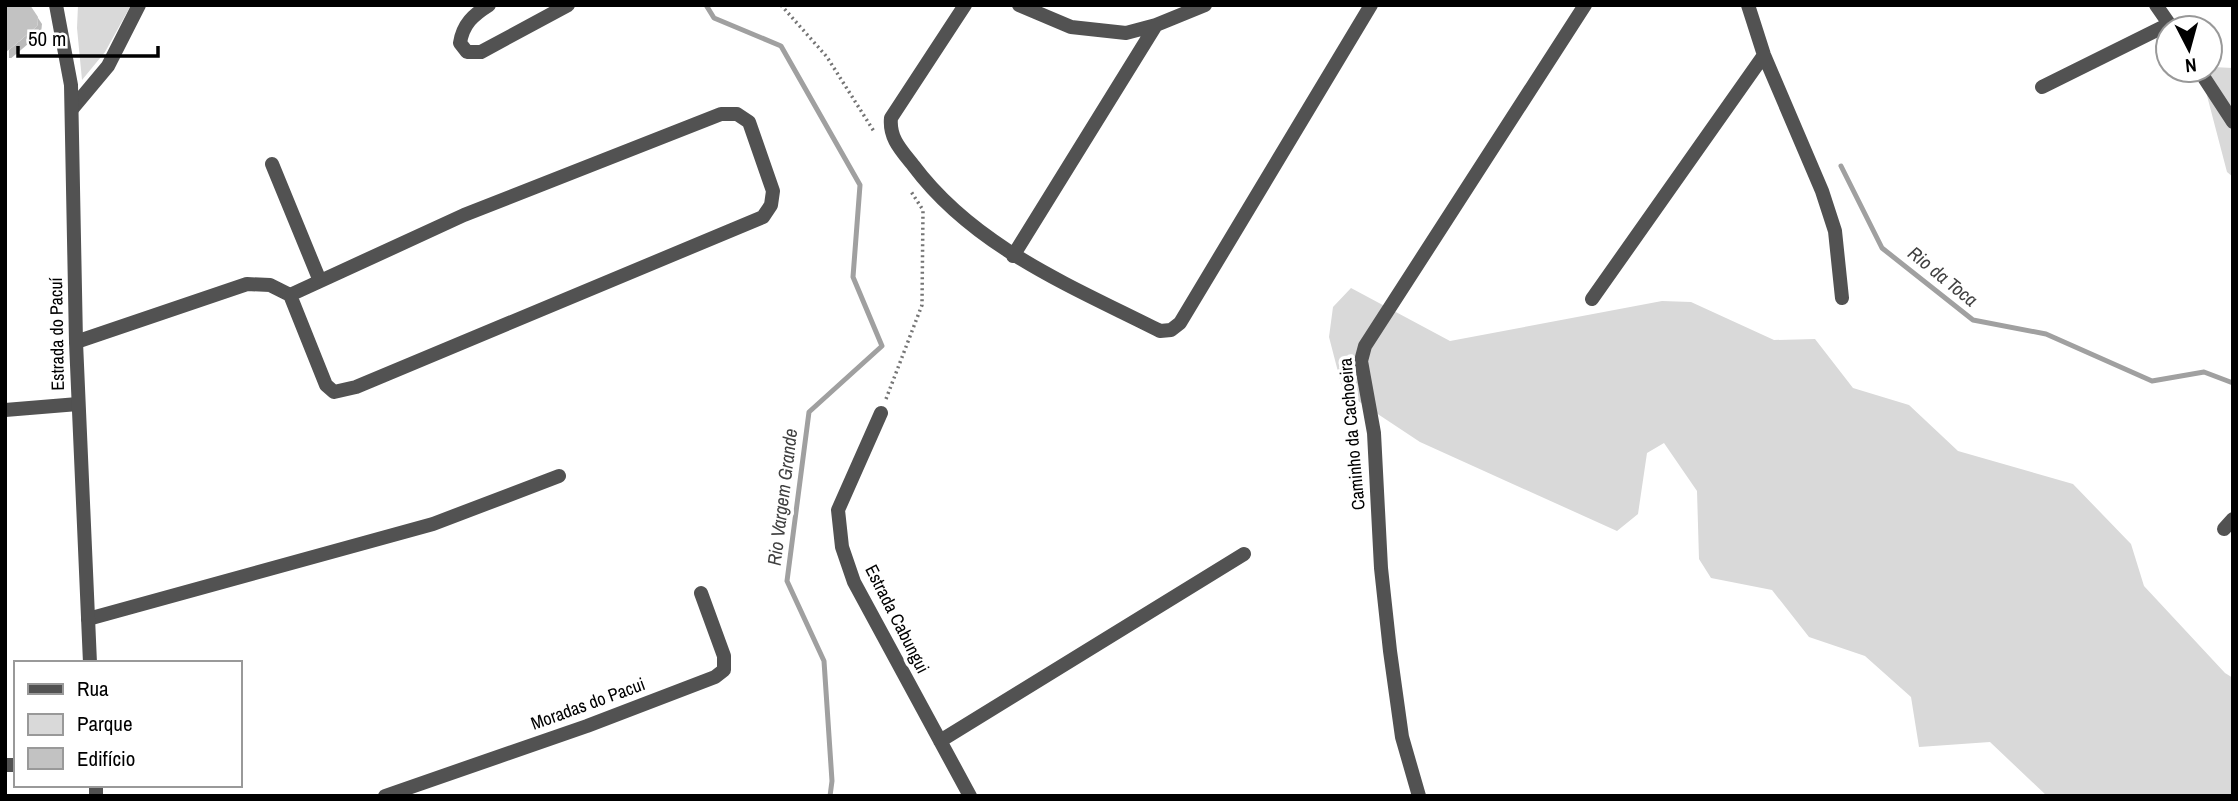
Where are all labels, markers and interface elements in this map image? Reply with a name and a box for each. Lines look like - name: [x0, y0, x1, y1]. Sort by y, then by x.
- scale bar: [18, 14, 158, 58]
- north arrow: [2154, 14, 2224, 84]
- text: 50 m: [28, 24, 66, 53]
- text: N: [2184, 52, 2198, 79]
- water label: Rio da Toca: [1903, 240, 1983, 312]
- street label: Estrada do Pacuí: [43, 276, 70, 391]
- street label: Caminho da Cachoeira: [1332, 357, 1371, 511]
- water label: Rio Vargem Grande: [761, 427, 803, 567]
- street label: Estrada Cabungui: [859, 560, 936, 677]
- legend: [14, 661, 242, 787]
- street label: Moradas do Pacui: [527, 671, 648, 736]
- text: Rua: [77, 674, 109, 703]
- text: Parque: [77, 709, 133, 738]
- text: Edifício: [77, 744, 135, 773]

